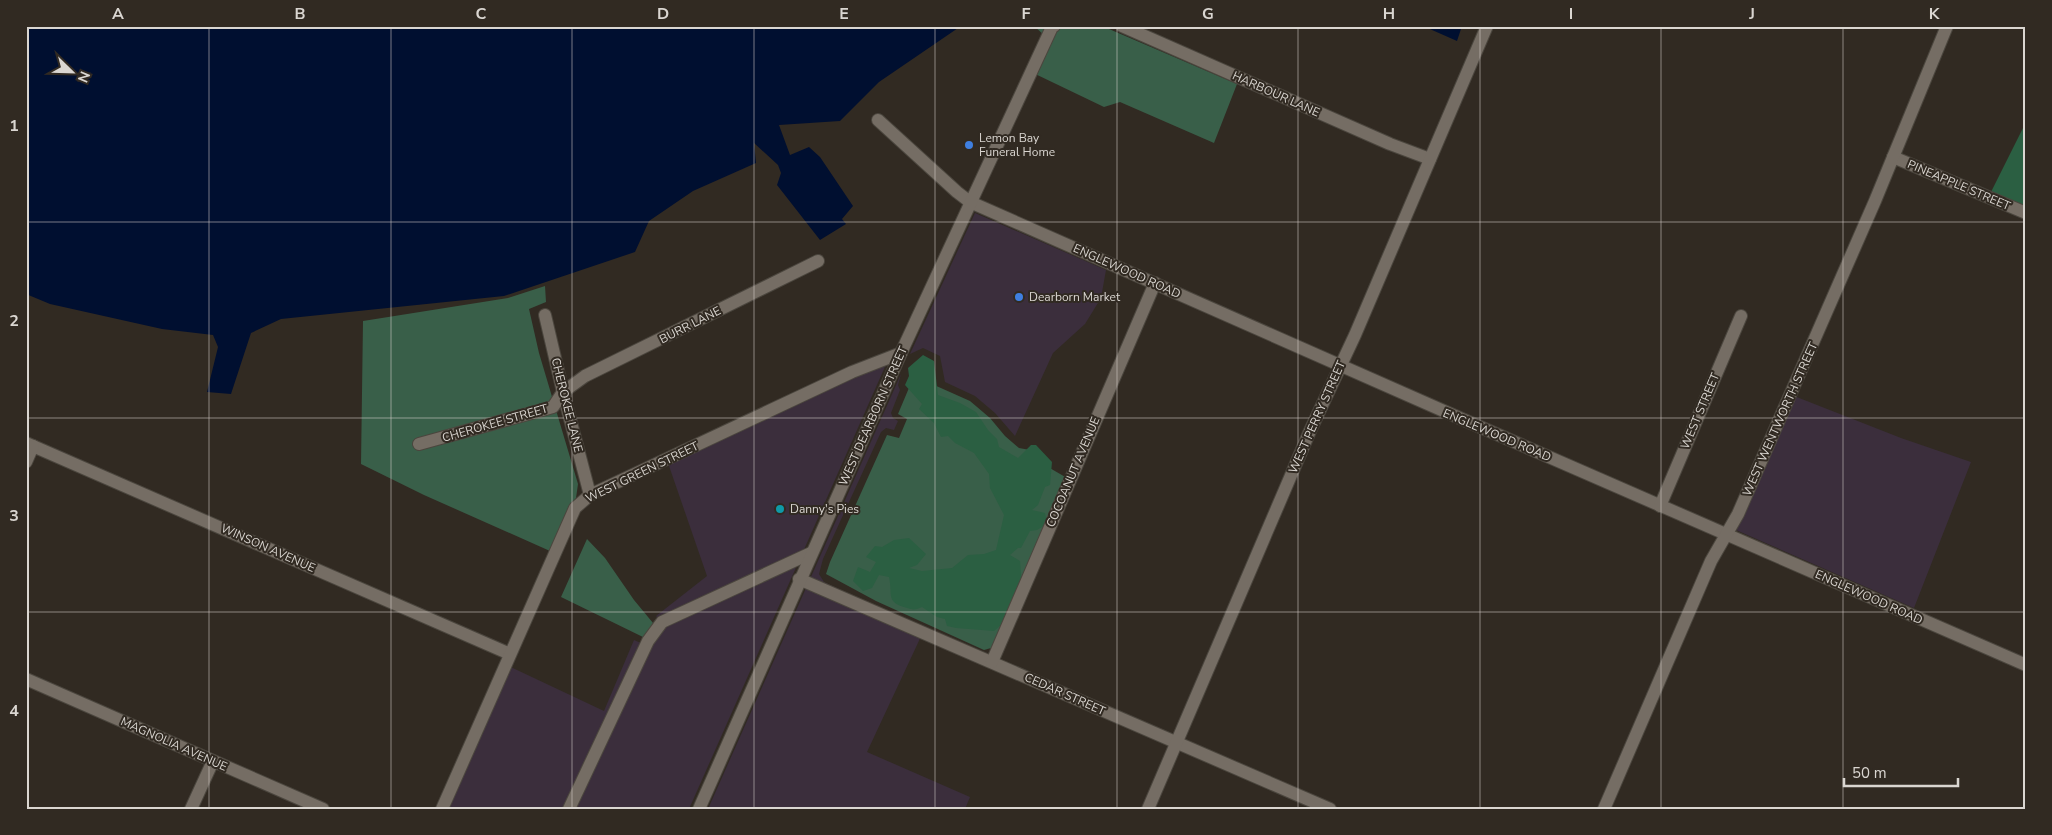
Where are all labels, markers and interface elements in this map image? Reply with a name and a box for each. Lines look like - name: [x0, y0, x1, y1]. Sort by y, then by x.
- text: A: [112, 3, 124, 25]
- text: B: [294, 3, 306, 25]
- text: C: [476, 3, 487, 25]
- text: D: [657, 3, 669, 25]
- text: E: [839, 3, 849, 25]
- text: F: [1022, 3, 1031, 25]
- text: G: [1202, 3, 1214, 25]
- text: H: [1383, 3, 1395, 25]
- text: I: [1569, 3, 1573, 25]
- text: J: [1748, 3, 1755, 25]
- text: K: [1929, 3, 1941, 25]
- north arrow: [48, 48, 98, 98]
- text: N: [73, 68, 94, 85]
- street label: HARBOUR LANE: [1230, 68, 1322, 120]
- text: 1: [9, 115, 19, 137]
- place label: Lemon Bay Funeral Home: [979, 130, 1055, 160]
- marker: Lemon Bay Funeral Home: [963, 139, 975, 151]
- street label: PINEAPPLE STREET: [1905, 156, 2014, 214]
- street label: ENGLEWOOD ROAD: [1071, 240, 1183, 302]
- place label: Dearborn Market: [1029, 289, 1121, 305]
- marker: Dearborn Market: [1013, 291, 1025, 303]
- street label: BURR LANE: [657, 303, 723, 347]
- text: 2: [9, 310, 19, 332]
- street label: WEST WENTWORTH STREET: [1739, 339, 1822, 499]
- street label: WEST DEARBORN STREET: [835, 343, 911, 488]
- street label: CHEROKEE LANE: [548, 356, 586, 454]
- street label: WEST PERRY STREET: [1285, 357, 1349, 476]
- street label: WEST STREET: [1677, 370, 1724, 451]
- street label: CHEROKEE STREET: [440, 400, 551, 446]
- street label: ENGLEWOOD ROAD: [1440, 405, 1554, 465]
- street label: COCOANUT AVENUE: [1042, 414, 1104, 530]
- street label: WEST GREEN STREET: [583, 437, 702, 506]
- place label: Danny's Pies: [790, 501, 859, 517]
- marker: Danny's Pies: [774, 503, 786, 515]
- text: 3: [9, 505, 19, 527]
- street label: WINSON AVENUE: [218, 520, 318, 576]
- street label: ENGLEWOOD ROAD: [1813, 566, 1925, 628]
- street label: CEDAR STREET: [1022, 669, 1109, 719]
- text: 4: [9, 700, 19, 722]
- street label: MAGNOLIA AVENUE: [118, 713, 230, 775]
- scale bar: [1844, 755, 1958, 787]
- text: 50 m: [1852, 763, 1887, 783]

